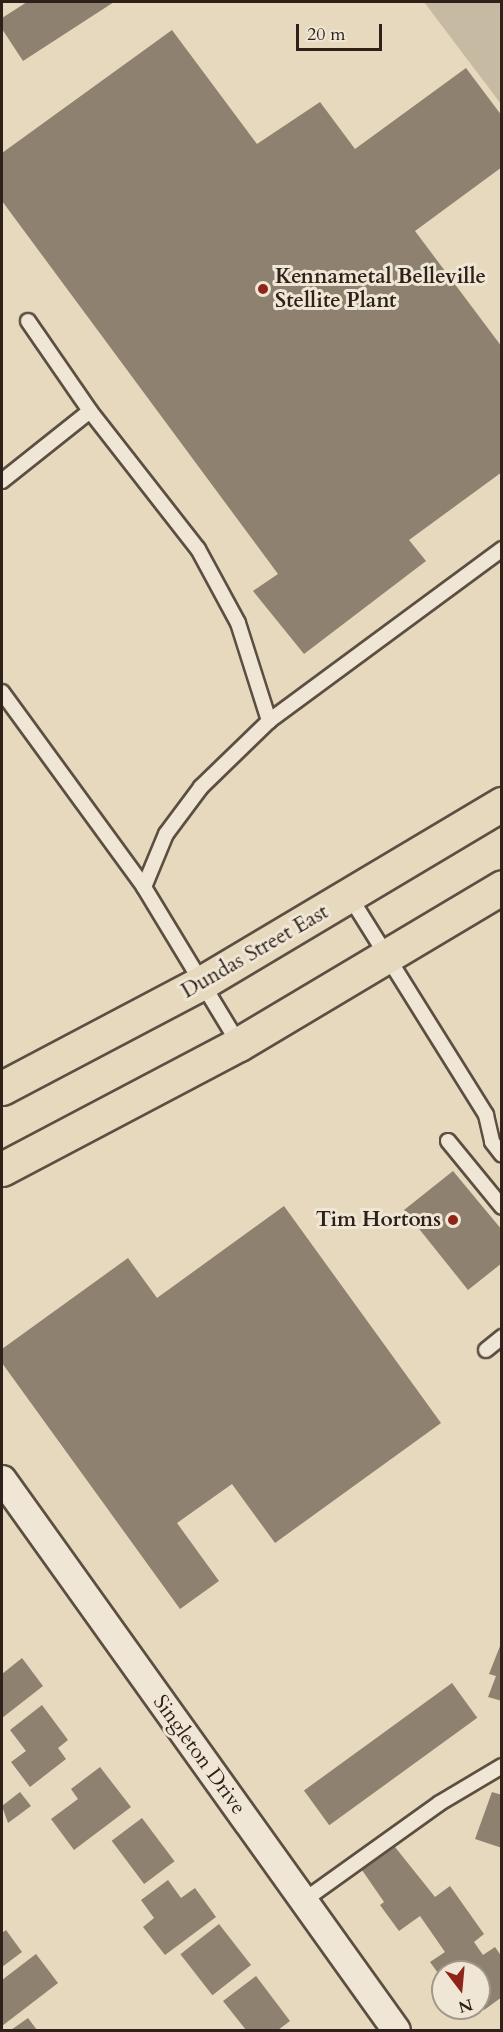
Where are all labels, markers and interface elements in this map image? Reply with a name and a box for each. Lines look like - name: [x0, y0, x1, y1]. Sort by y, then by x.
- scale bar: [299, 12, 384, 50]
- text: 20 m: [307, 22, 346, 47]
- place label: Kennametal Belleville Stellite Plant: [275, 264, 486, 314]
- marker: Kennametal Belleville Stellite Plant: [256, 282, 270, 296]
- street label: Dundas Street East: [177, 900, 333, 1004]
- place label: Tim Hortons: [316, 1207, 441, 1233]
- marker: Tim Hortons: [446, 1213, 460, 1227]
- street label: Singleton Drive: [147, 1690, 251, 1820]
- north arrow: [431, 1960, 491, 2020]
- text: N: [456, 1993, 475, 2018]

